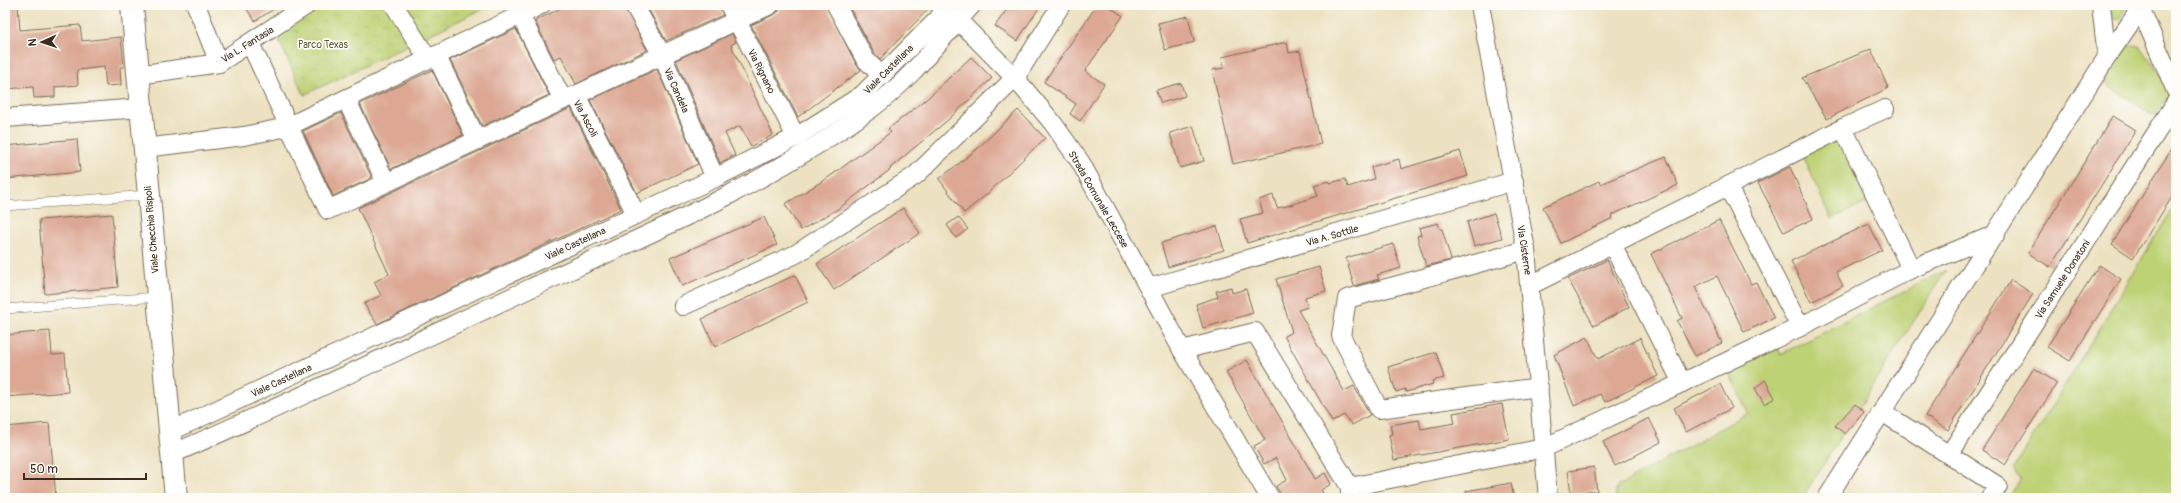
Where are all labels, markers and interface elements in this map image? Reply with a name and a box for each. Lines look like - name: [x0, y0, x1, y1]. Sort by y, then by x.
- north arrow: [22, 22, 62, 62]
- street label: Via L. Fantasia: [219, 24, 276, 66]
- text: N: [26, 38, 39, 47]
- park label: Parco Texas: [298, 39, 349, 51]
- street label: Viale Castellana: [861, 42, 916, 97]
- street label: Via Rignano: [745, 47, 778, 96]
- street label: Via Candela: [661, 66, 691, 115]
- street label: Via Ascoli: [570, 98, 600, 139]
- street label: Strada Comunale Leccese: [1065, 149, 1131, 250]
- street label: Viale Checchia Rispoli: [142, 186, 162, 274]
- street label: Via A. Sottile: [1305, 223, 1360, 249]
- street label: Viale Castellana: [543, 224, 608, 263]
- street label: Via Cisterne: [1514, 224, 1534, 276]
- street label: Via Samuele Donatoni: [2033, 238, 2093, 321]
- street label: Viale Castellana: [249, 361, 314, 400]
- scale bar: [24, 455, 146, 481]
- text: 50 m: [30, 462, 58, 477]

